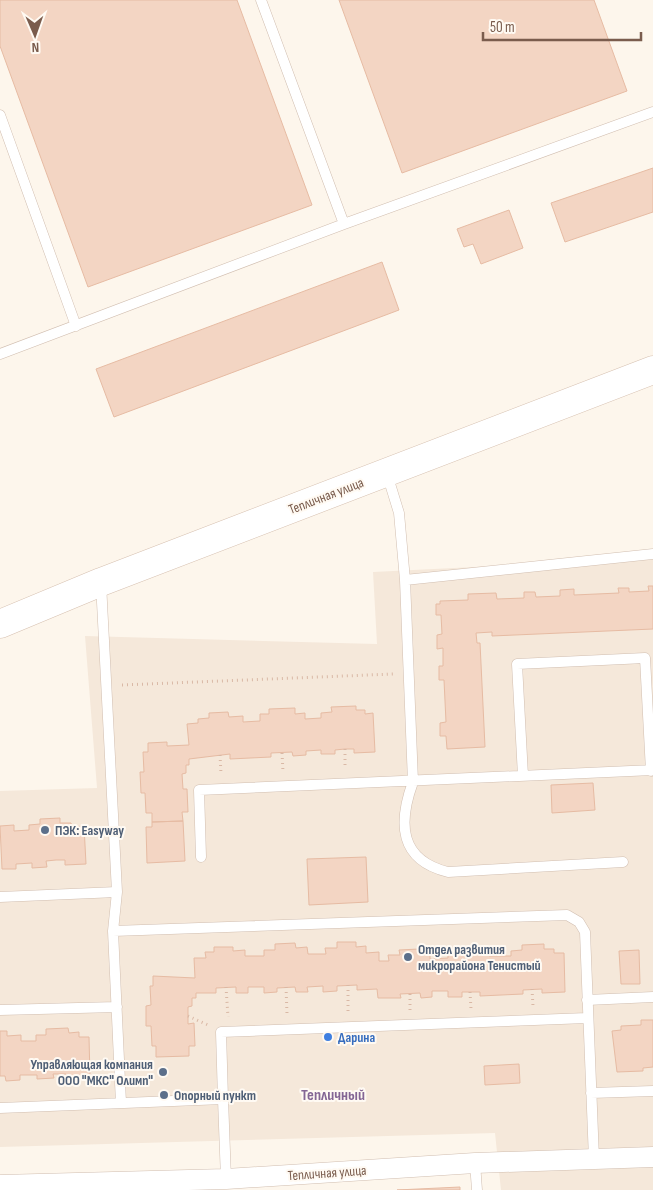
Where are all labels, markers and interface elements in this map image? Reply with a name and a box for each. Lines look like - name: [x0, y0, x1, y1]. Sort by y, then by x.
- north arrow: [10, 10, 60, 60]
- scale bar: [483, 10, 640, 42]
- text: 50 m: [490, 18, 515, 37]
- text: N: [31, 39, 39, 56]
- street label: Тепличная улица: [286, 474, 366, 518]
- place label: ПЭК: Easyway: [55, 822, 124, 839]
- marker: ПЭК: Easyway: [39, 824, 51, 836]
- place label: Отдел развития микрорайона Тенистый: [418, 941, 541, 974]
- marker: Отдел развития микрорайона Тенистый: [402, 951, 414, 963]
- place label: Дарина: [338, 1029, 375, 1046]
- marker: Дарина: [322, 1031, 334, 1043]
- place label: Управляющая компания ООО "МКС" Олимп": [31, 1056, 153, 1089]
- marker: Управляющая компания ООО "МКС" Олимп": [157, 1066, 169, 1078]
- district label: Тепличный: [301, 1086, 365, 1105]
- place label: Опорный пункт: [174, 1087, 256, 1104]
- marker: Опорный пункт: [158, 1089, 170, 1101]
- street label: Тепличная улица: [287, 1162, 367, 1184]

